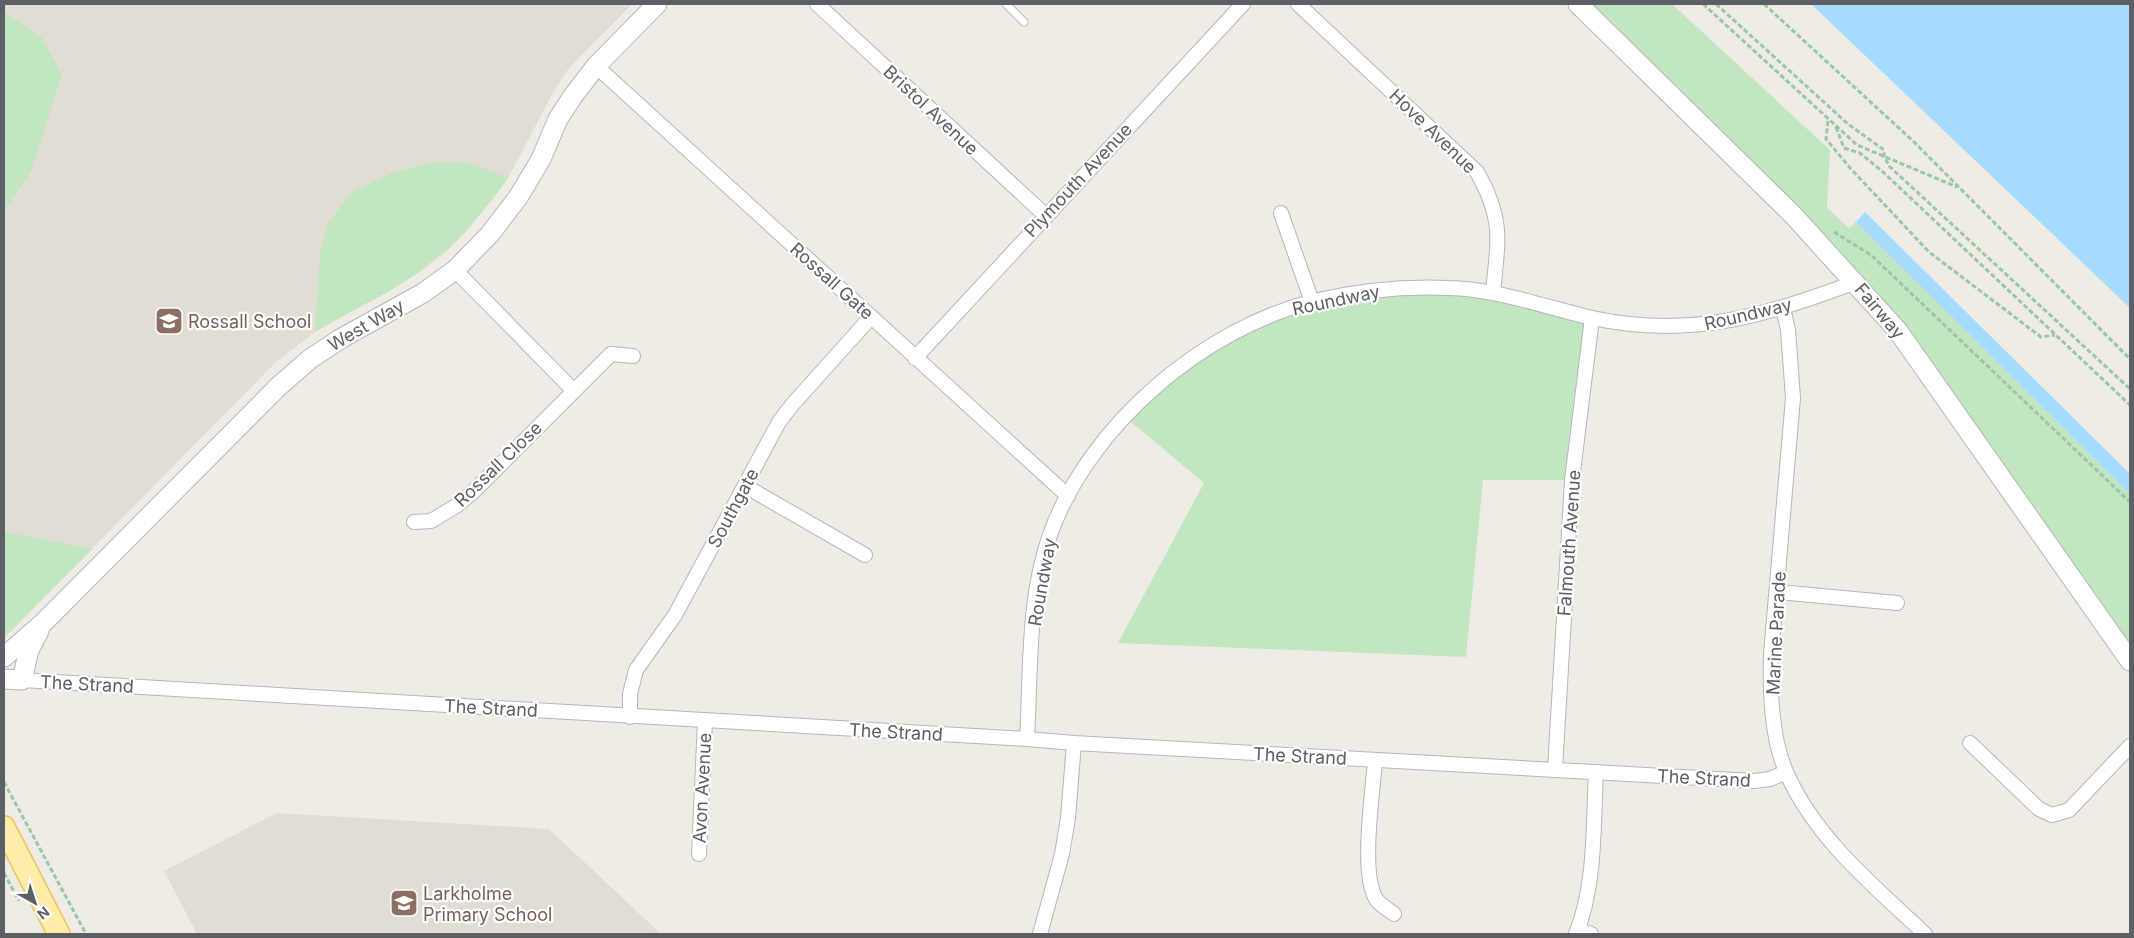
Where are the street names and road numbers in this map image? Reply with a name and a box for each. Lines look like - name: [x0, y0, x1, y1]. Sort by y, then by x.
- street label: Bristol Avenue: [879, 61, 983, 159]
- street label: Hove Avenue: [1385, 84, 1481, 178]
- street label: Plymouth Avenue: [1020, 119, 1136, 241]
- street label: Rossall Gate: [786, 238, 878, 324]
- street label: Fairway: [1851, 279, 1909, 343]
- street label: Roundway: [1290, 280, 1382, 320]
- street label: Roundway: [1702, 294, 1794, 334]
- street label: West Way: [324, 295, 408, 355]
- street label: Rossall Close: [450, 417, 546, 511]
- street label: Southgate: [703, 465, 763, 551]
- street label: Falmouth Avenue: [1553, 469, 1585, 617]
- street label: Roundway: [1024, 536, 1060, 628]
- street label: Marine Parade: [1762, 571, 1790, 695]
- street label: The Strand: [40, 671, 134, 697]
- street label: The Strand: [444, 695, 538, 721]
- street label: The Strand: [849, 719, 943, 745]
- street label: Avon Avenue: [689, 732, 715, 844]
- street label: The Strand: [1253, 743, 1347, 769]
- street label: The Strand: [1657, 765, 1751, 791]

